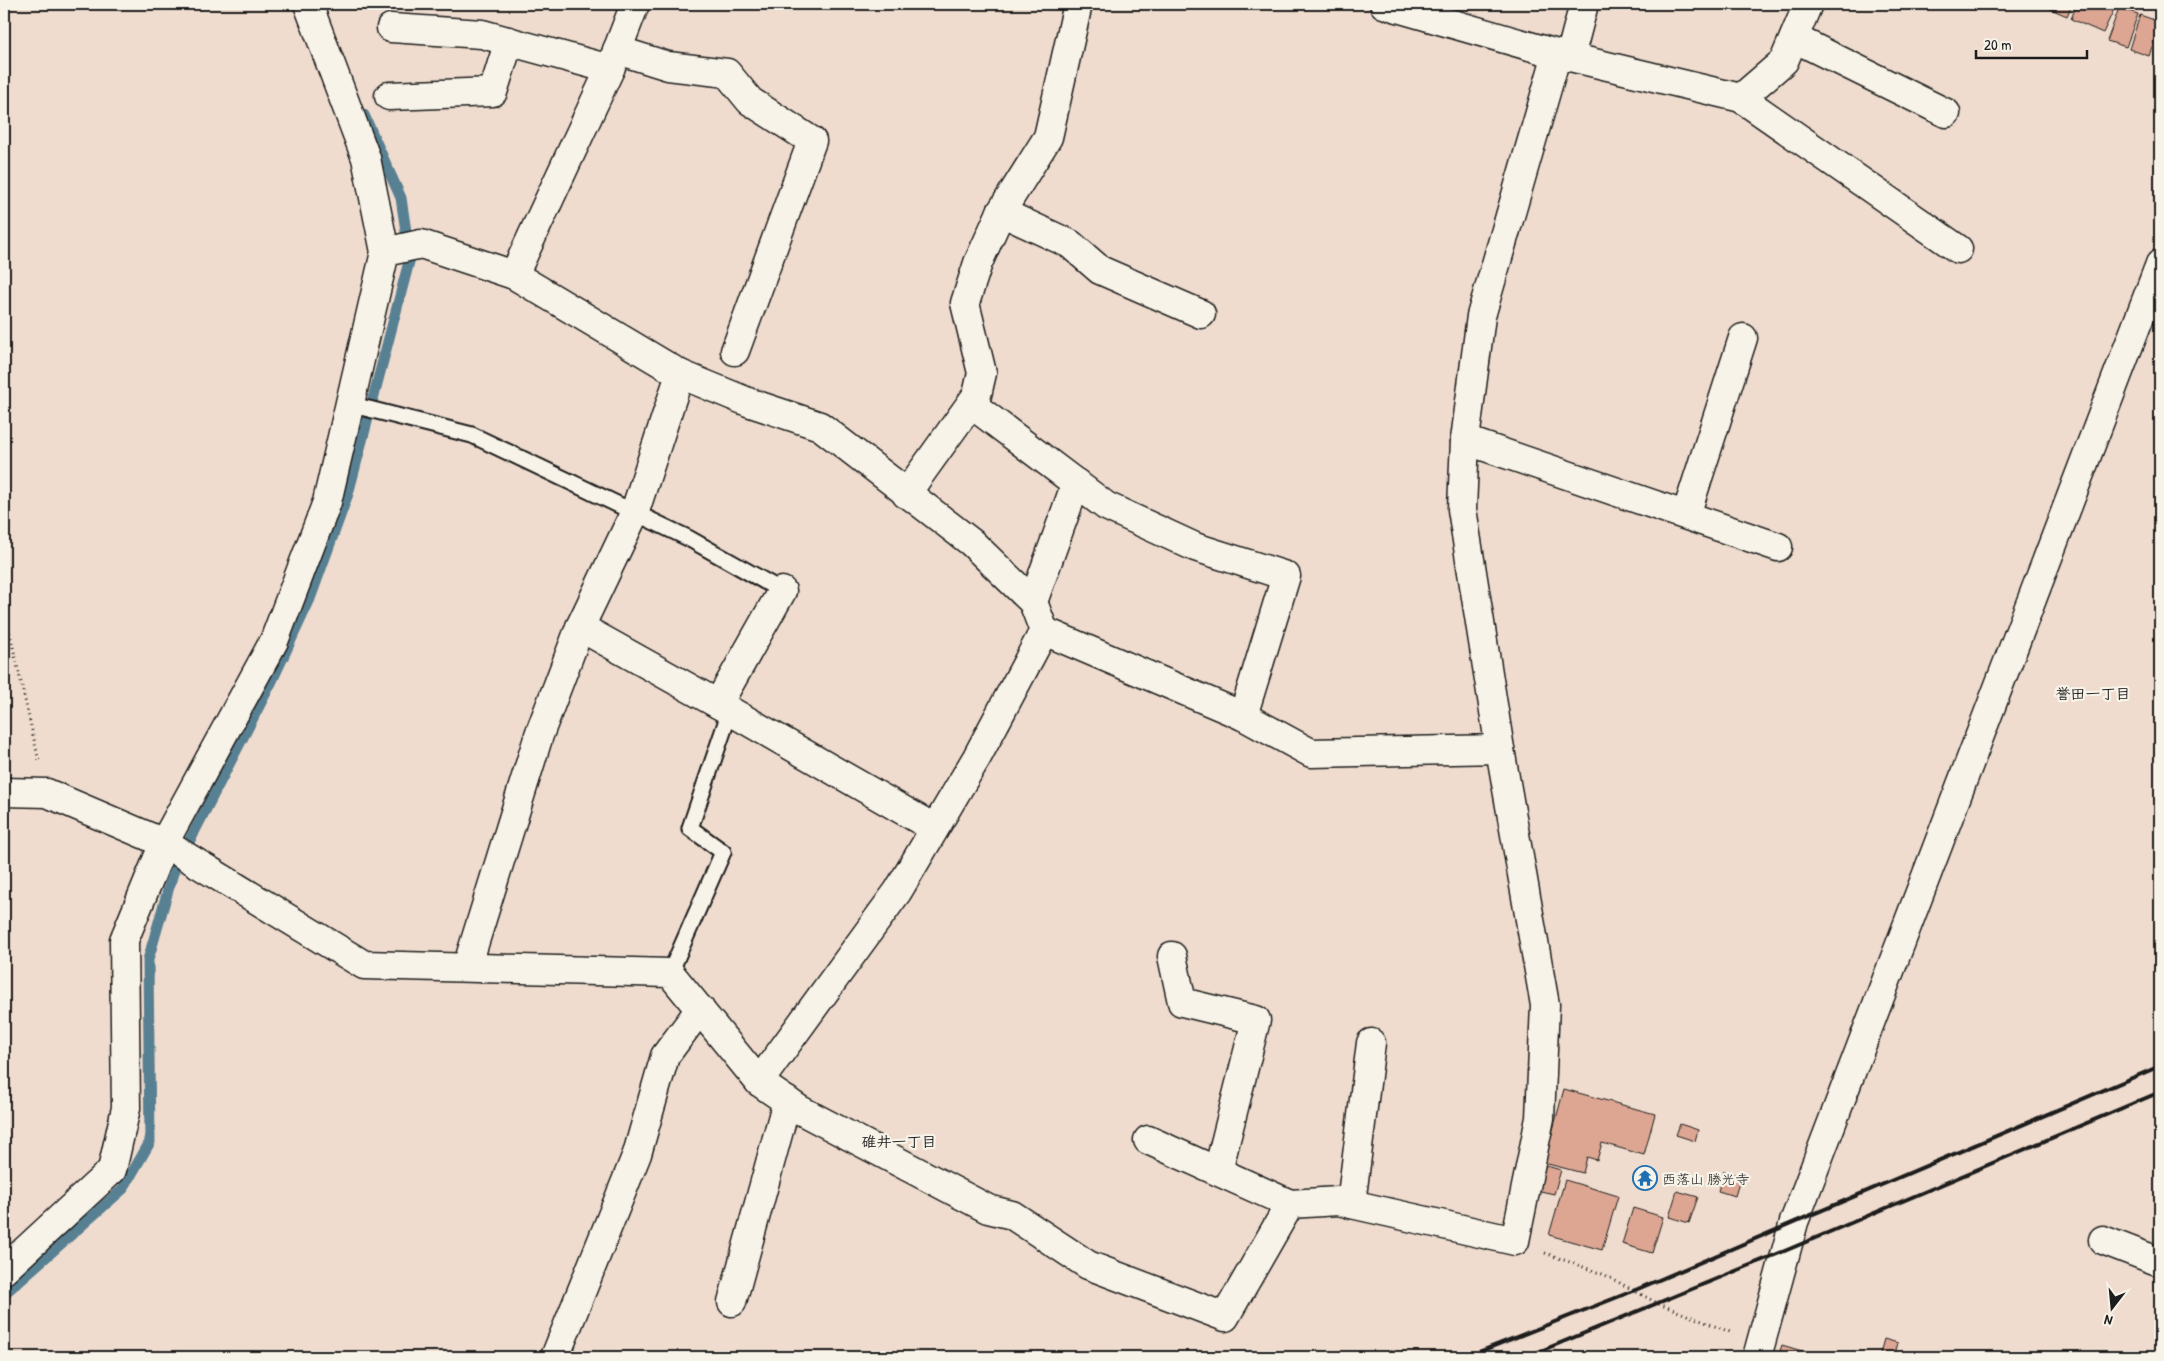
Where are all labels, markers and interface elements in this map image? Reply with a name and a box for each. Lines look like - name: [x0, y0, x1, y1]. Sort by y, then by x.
- scale bar: [1976, 28, 2088, 60]
- text: 20 m: [1984, 34, 2011, 55]
- district label: 誉田一丁目: [2055, 683, 2131, 704]
- district label: 碓井一丁目: [861, 1131, 937, 1152]
- temple icon: 西落山 勝光寺: [1632, 1165, 1658, 1191]
- place label: 西落山 勝光寺: [1662, 1169, 1749, 1188]
- north arrow: [2086, 1284, 2136, 1334]
- text: N: [2102, 1311, 2114, 1331]

